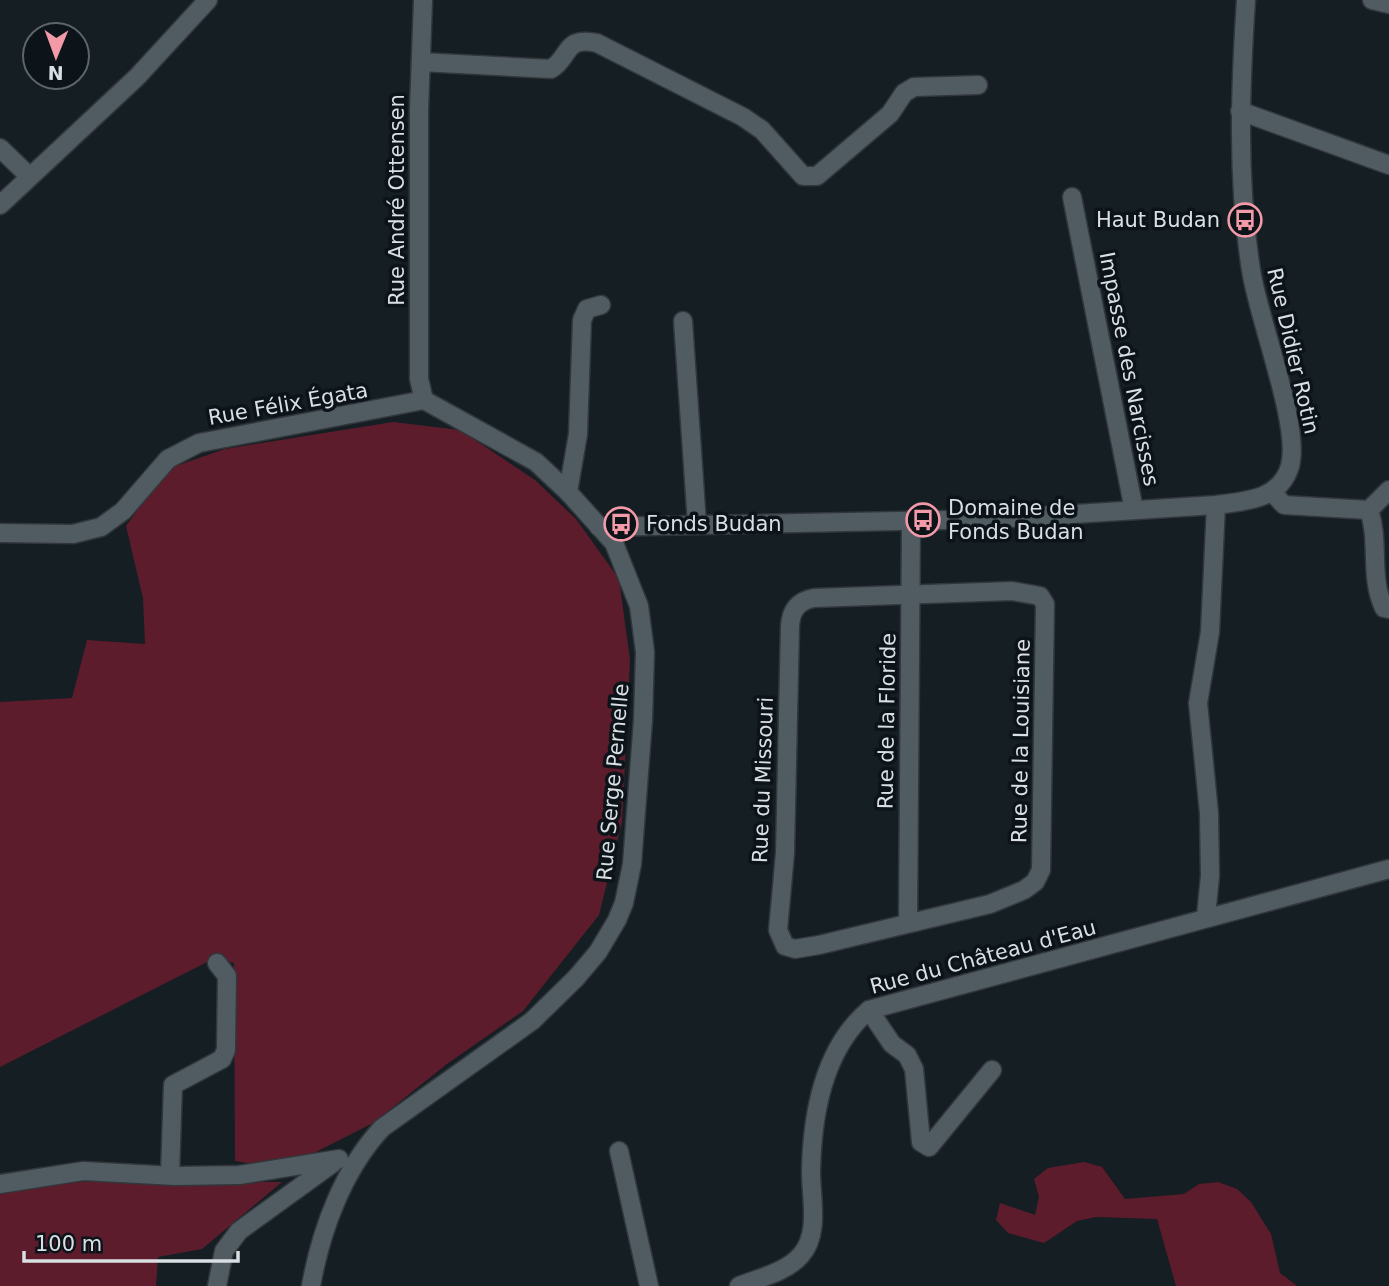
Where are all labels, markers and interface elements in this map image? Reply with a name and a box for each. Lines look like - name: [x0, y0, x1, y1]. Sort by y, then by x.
- north arrow: [21, 21, 91, 91]
- text: N: [48, 62, 64, 84]
- street label: Rue André Ottensen: [385, 94, 409, 306]
- bus stop icon: Haut Budan: [1226, 201, 1264, 239]
- place label: Haut Budan: [1096, 208, 1220, 232]
- street label: Impasse des Narcisses: [1095, 250, 1163, 488]
- street label: Rue Didier Rotin: [1262, 266, 1324, 436]
- street label: Rue Félix Égata: [206, 377, 370, 430]
- place label: Domaine de Fonds Budan: [948, 496, 1084, 544]
- bus stop icon: Domaine de Fonds Budan: [904, 501, 942, 539]
- bus stop icon: Fonds Budan: [602, 505, 640, 543]
- place label: Fonds Budan: [646, 512, 782, 536]
- street label: Rue de la Floride: [873, 633, 901, 809]
- street label: Rue de la Louisiane: [1007, 639, 1035, 843]
- street label: Rue Serge Pernelle: [592, 682, 634, 882]
- street label: Rue du Missouri: [748, 696, 778, 864]
- street label: Rue du Château d'Eau: [867, 915, 1099, 999]
- scale bar: [24, 1220, 238, 1264]
- text: 100 m: [35, 1232, 102, 1256]

